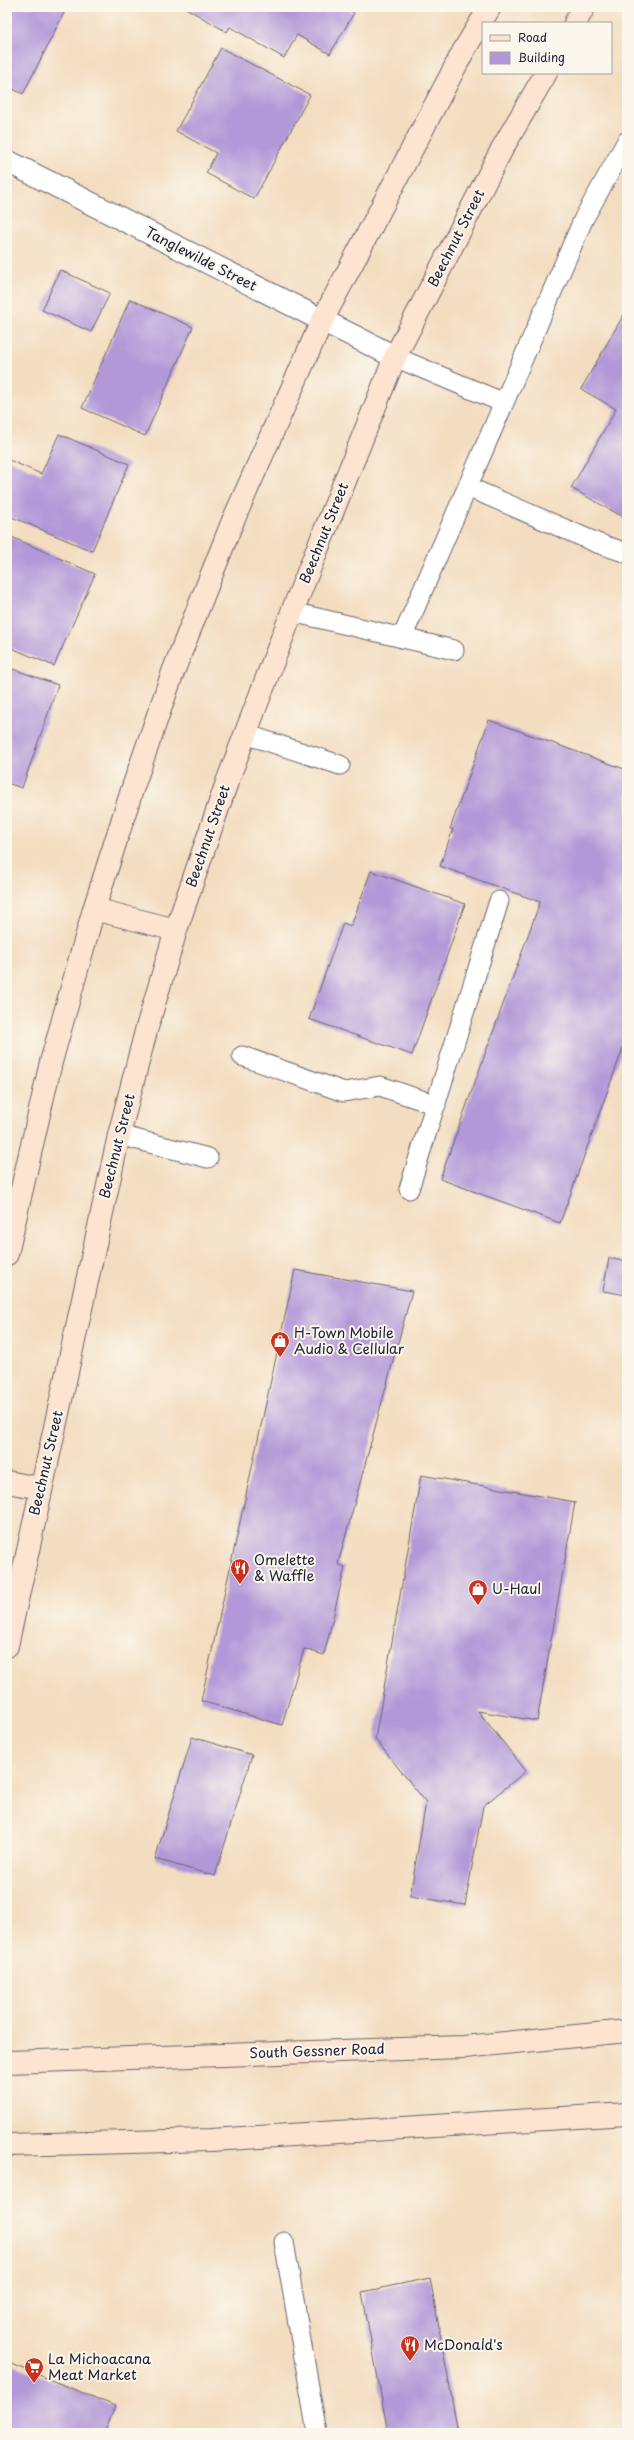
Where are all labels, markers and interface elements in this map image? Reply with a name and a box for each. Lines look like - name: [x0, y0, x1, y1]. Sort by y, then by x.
- legend: [482, 22, 612, 74]
- text: Road: [518, 28, 547, 46]
- text: Building: [518, 48, 565, 66]
- street label: Beechnut Street: [422, 185, 489, 290]
- street label: Tanglewilde Street: [142, 221, 261, 296]
- street label: Beechnut Street: [294, 479, 353, 586]
- street label: Beechnut Street: [180, 782, 235, 890]
- street label: Beechnut Street: [93, 1091, 140, 1200]
- place label: H-Town Mobile Audio & Cellular: [294, 1322, 405, 1359]
- shop icon: H-Town Mobile Audio & Cellular: [269, 1330, 291, 1358]
- street label: Beechnut Street: [23, 1408, 68, 1517]
- place label: Omelette & Waffle: [254, 1549, 315, 1586]
- restaurant icon: Omelette & Waffle: [229, 1557, 251, 1585]
- shop icon: U-Haul: [467, 1578, 489, 1606]
- place label: U-Haul: [492, 1578, 541, 1599]
- street label: South Gessner Road: [249, 2038, 385, 2063]
- restaurant icon: McDonald's: [399, 2334, 421, 2362]
- place label: McDonald's: [424, 2334, 503, 2355]
- place label: La Michoacana Meat Market: [48, 2348, 151, 2385]
- supermarket icon: La Michoacana Meat Market: [23, 2356, 45, 2384]

